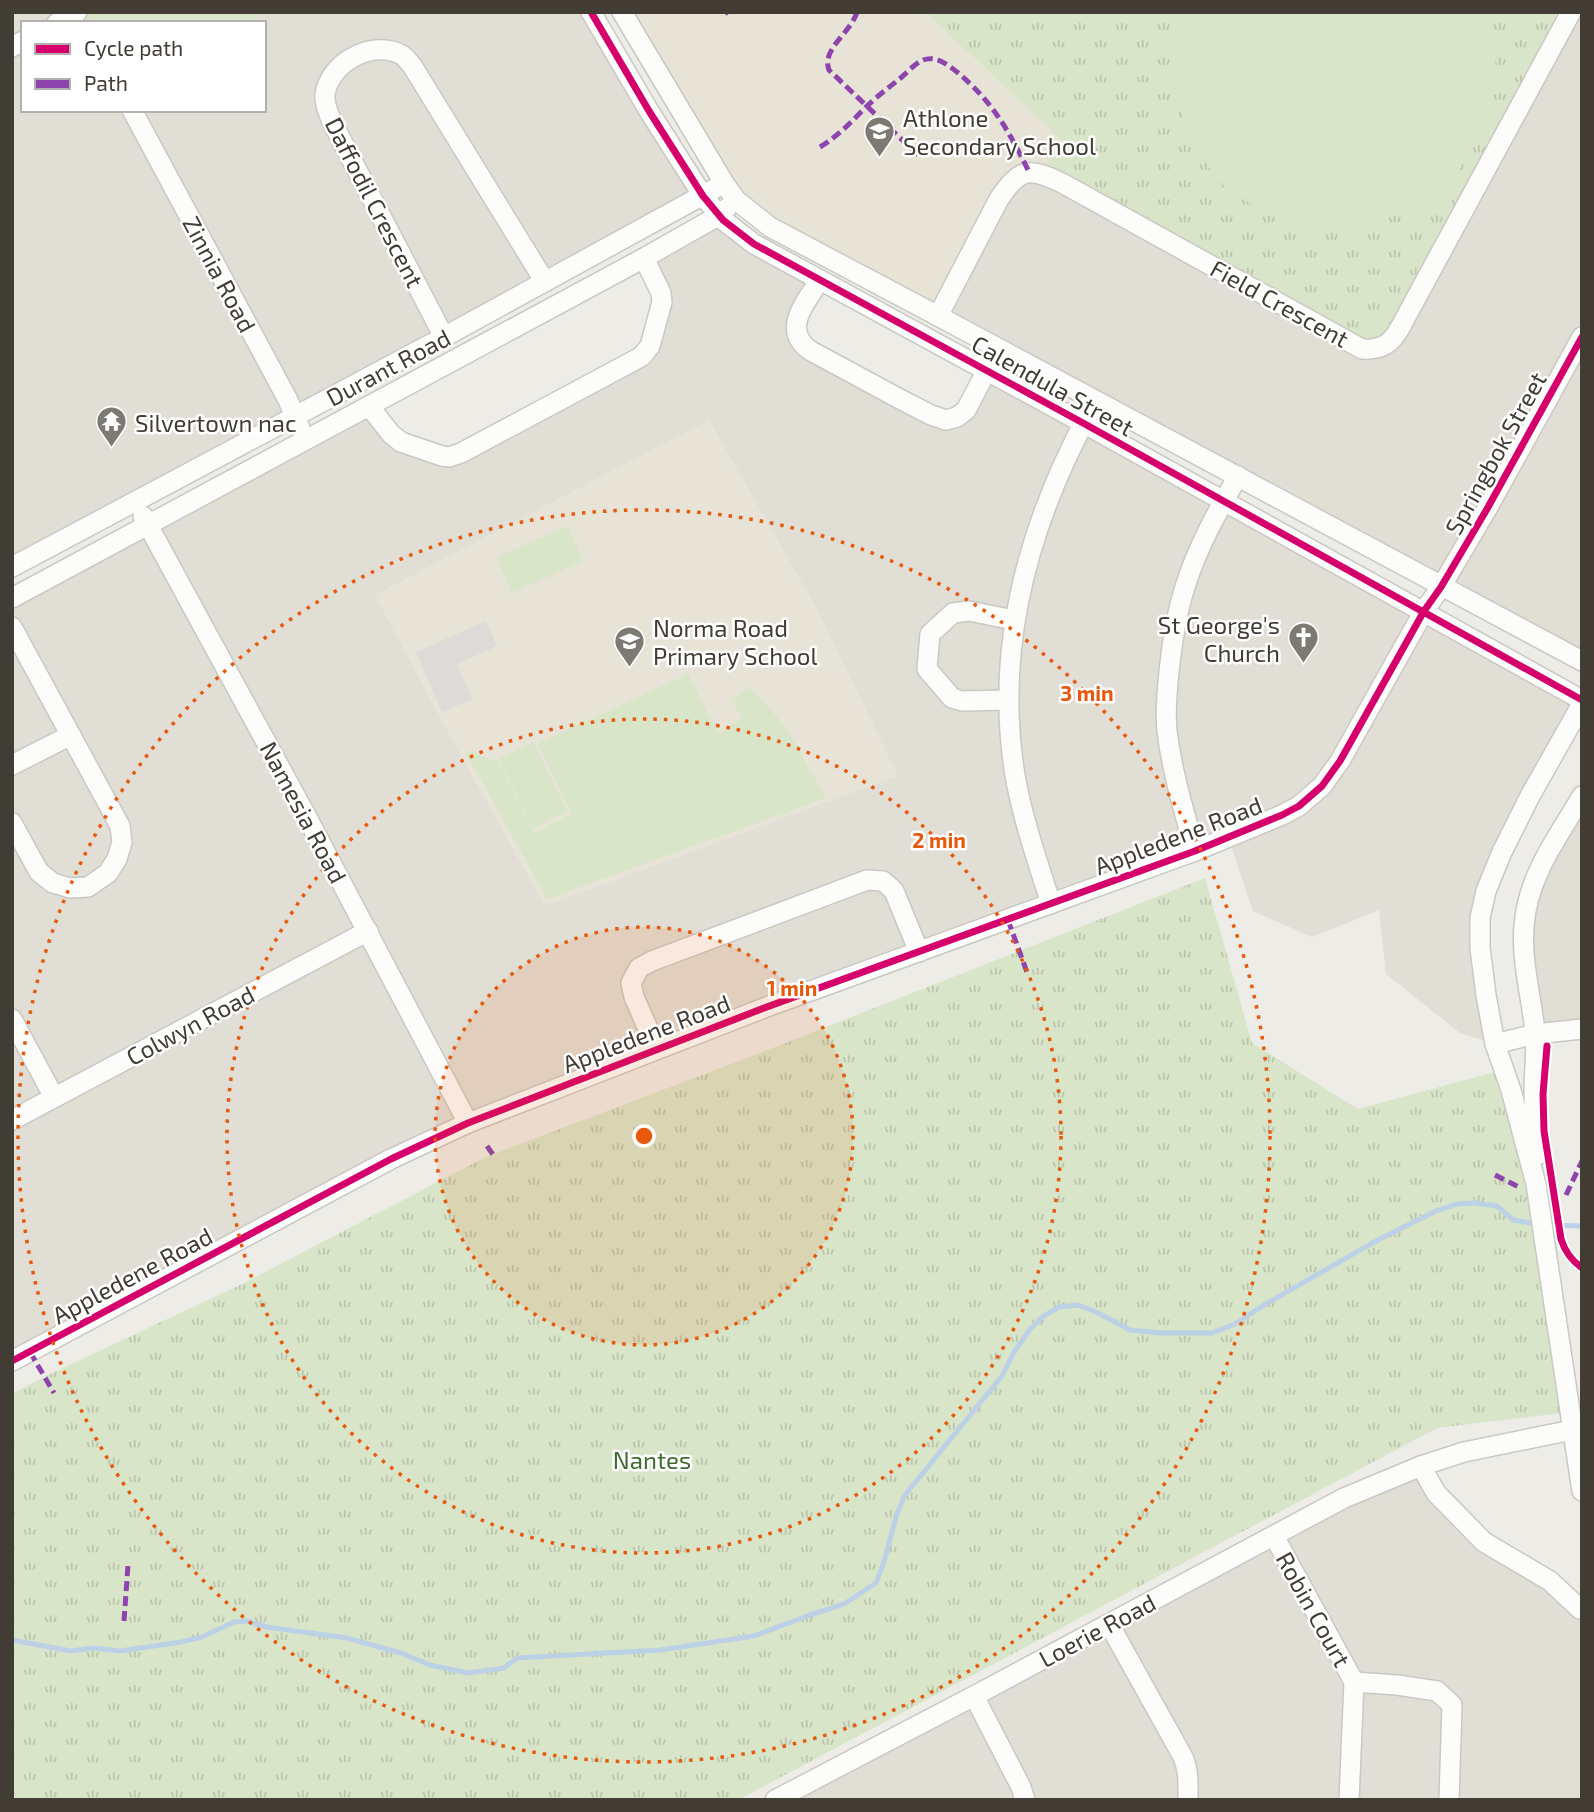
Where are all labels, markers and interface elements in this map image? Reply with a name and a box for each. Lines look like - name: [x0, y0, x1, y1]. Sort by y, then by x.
- legend: [21, 21, 266, 112]
- text: Cycle path: [84, 35, 183, 60]
- text: Path: [84, 70, 128, 95]
- place label: Athlone Secondary School: [903, 103, 1096, 160]
- street label: Daffodil Crescent: [320, 112, 430, 292]
- school or university icon: Athlone Secondary School: [863, 114, 897, 158]
- street label: Zinnia Road: [177, 211, 263, 337]
- street label: Field Crescent: [1206, 253, 1354, 353]
- street label: Durant Road: [321, 322, 455, 412]
- street label: Calendula Street: [967, 329, 1139, 441]
- street label: Springbok Street: [1438, 367, 1552, 539]
- temple icon: Silvertown nac: [95, 405, 129, 449]
- place label: Silvertown nac: [135, 408, 297, 437]
- place label: St George's Church: [1158, 610, 1280, 667]
- place label: Norma Road Primary School: [653, 613, 818, 670]
- church icon: St George's Church: [1286, 621, 1320, 665]
- school or university icon: Norma Road Primary School: [613, 624, 647, 668]
- text: 3 min: [1060, 680, 1114, 705]
- street label: Namesia Road: [255, 736, 353, 888]
- street label: Appledene Road: [1090, 790, 1266, 880]
- text: 2 min: [912, 827, 966, 852]
- text: 1 min: [767, 975, 817, 1000]
- street label: Colwyn Road: [121, 979, 259, 1071]
- street label: Appledene Road: [558, 988, 734, 1078]
- centre of rings: [632, 1124, 656, 1148]
- street label: Appledene Road: [47, 1221, 217, 1329]
- park label: Nantes: [613, 1445, 691, 1474]
- street label: Robin Court: [1271, 1546, 1357, 1672]
- street label: Loerie Road: [1034, 1587, 1160, 1673]

